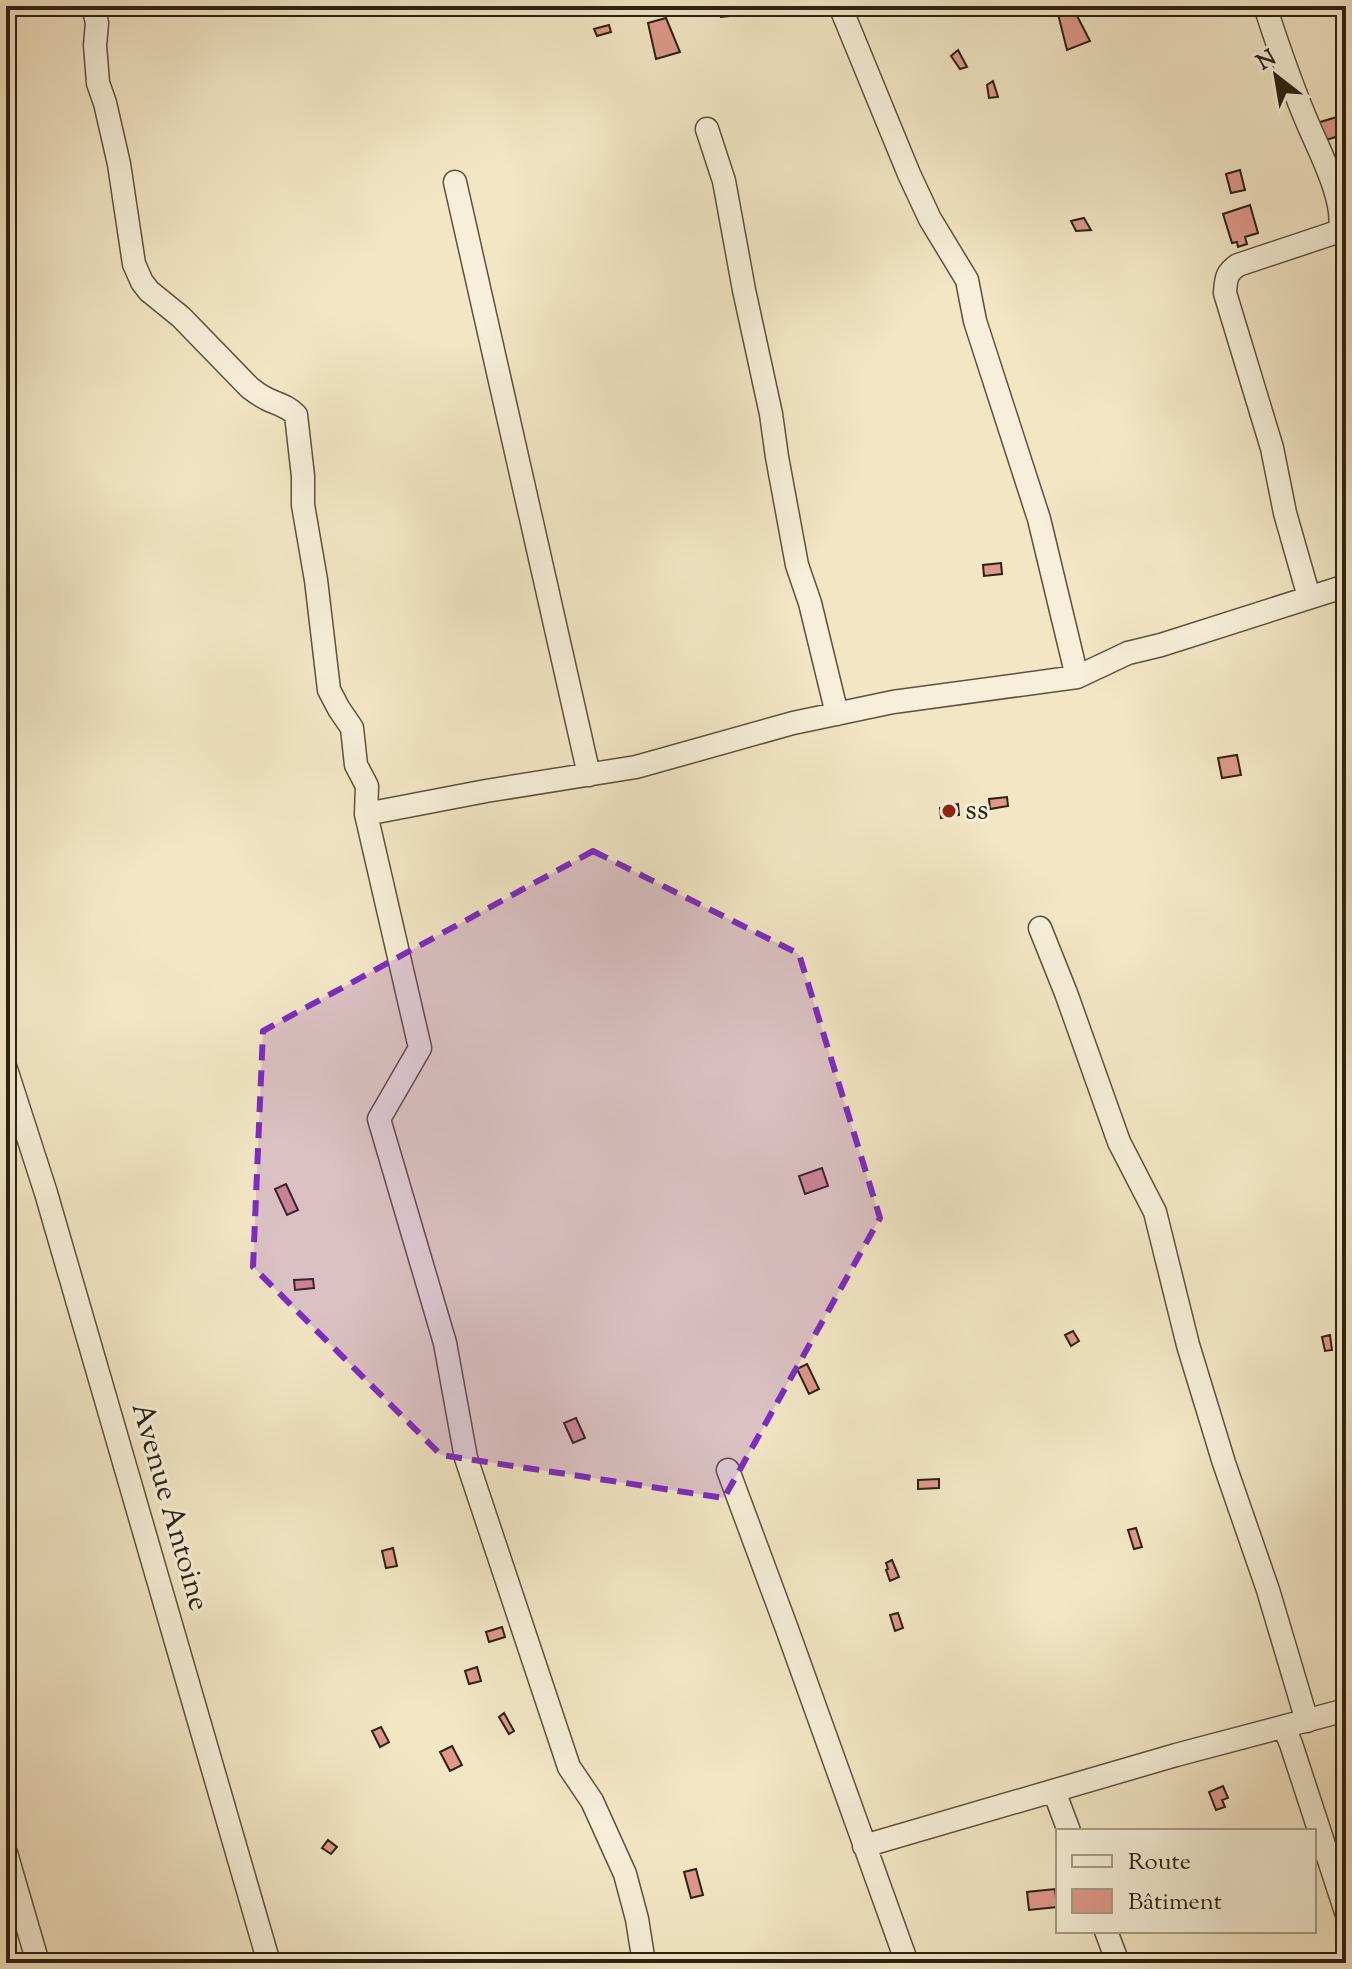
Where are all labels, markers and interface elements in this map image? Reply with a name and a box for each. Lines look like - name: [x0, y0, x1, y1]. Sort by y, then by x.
- north arrow: [1236, 36, 1316, 116]
- text: N: [1251, 43, 1283, 80]
- place label: ss: [965, 790, 989, 833]
- marker: ss: [940, 802, 958, 820]
- street label: Avenue Antoine: [119, 1398, 219, 1616]
- legend: [1056, 1829, 1316, 1933]
- text: Route: [1128, 1846, 1191, 1880]
- text: Bâtiment: [1128, 1886, 1222, 1920]

